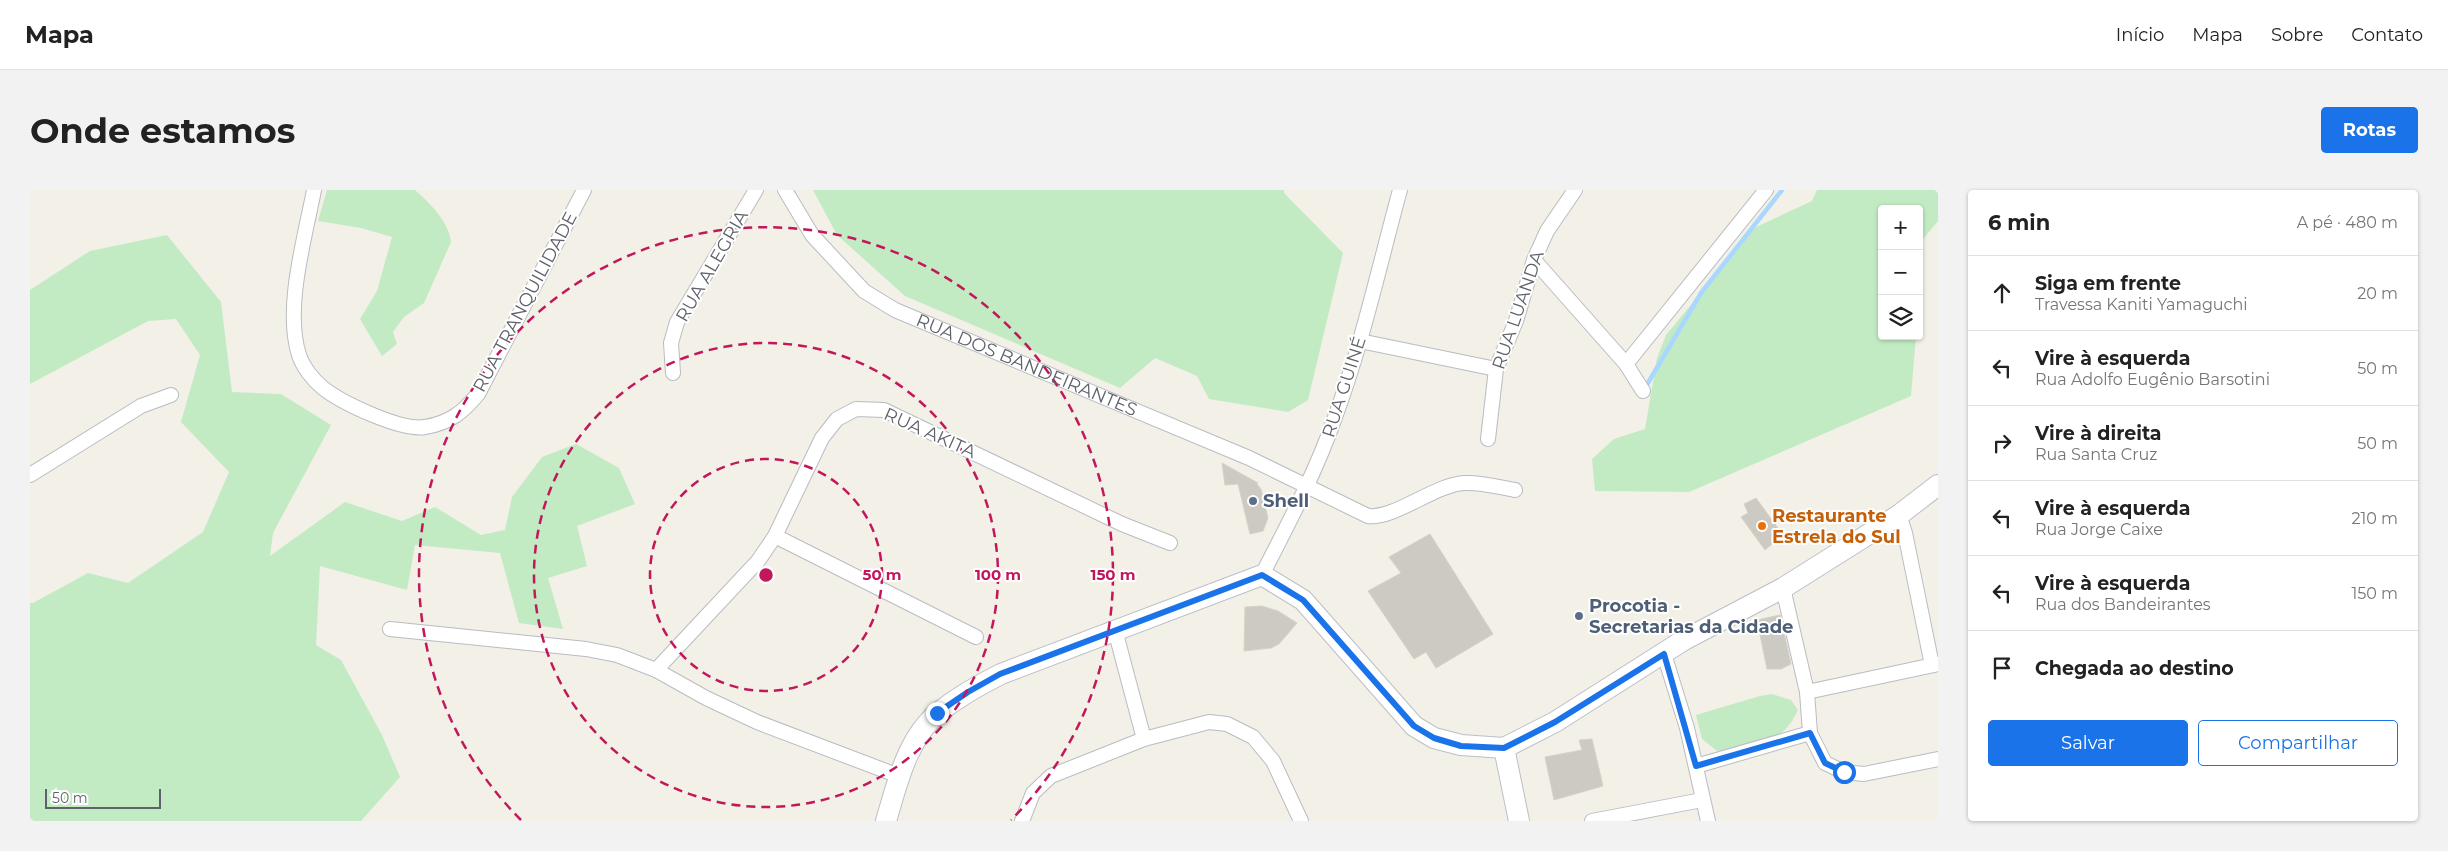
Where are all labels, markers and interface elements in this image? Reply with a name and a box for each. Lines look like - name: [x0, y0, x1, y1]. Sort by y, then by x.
- text: Mapa: [25, 20, 94, 49]
- text: Início: [2116, 24, 2164, 46]
- text: Mapa: [2192, 24, 2243, 46]
- text: Sobre: [2271, 24, 2323, 46]
- text: Contato: [2351, 24, 2423, 46]
- button: Rotas: [2321, 107, 2418, 153]
- text: Onde estamos: [30, 109, 295, 152]
- map controls: [1878, 205, 1923, 340]
- button: +: [1878, 205, 1923, 250]
- street label: RUA ALEGRIA: [671, 206, 753, 326]
- street label: RUA TRANQUILIDADE: [468, 208, 582, 396]
- text: 6 min: [1988, 210, 2050, 235]
- text: A pé · 480 m: [2297, 213, 2398, 232]
- street label: RUA LUANDA: [1487, 248, 1549, 372]
- button: −: [1878, 250, 1923, 295]
- text: Siga em frente: [2035, 272, 2181, 295]
- icon: ahead: [1988, 279, 2016, 307]
- text: 20 m: [2357, 284, 2398, 303]
- button: layers: [1878, 295, 1923, 340]
- text: Travessa Kaniti Yamaguchi: [2035, 295, 2248, 314]
- street label: RUA DOS BANDEIRANTES: [913, 309, 1141, 421]
- street label: RUA GUINÉ: [1317, 334, 1371, 440]
- text: Vire à esquerda: [2035, 347, 2190, 370]
- icon: left: [1988, 354, 2016, 382]
- text: 50 m: [2357, 359, 2398, 378]
- text: Rua Adolfo Eugênio Barsotini: [2035, 370, 2270, 389]
- street label: RUA AKITA: [881, 403, 979, 463]
- text: Vire à direita: [2035, 422, 2162, 445]
- icon: right: [1988, 429, 2016, 457]
- text: 50 m: [2357, 434, 2398, 453]
- text: Rua Santa Cruz: [2035, 445, 2158, 464]
- place label: Shell: [1263, 490, 1309, 512]
- marker: Shell: [1247, 495, 1259, 507]
- text: Vire à esquerda: [2035, 497, 2190, 520]
- icon: left: [1988, 504, 2016, 532]
- place label: Restaurante Estrela do Sul: [1772, 505, 1901, 548]
- text: 210 m: [2351, 509, 2398, 528]
- marker: Restaurante Estrela do Sul: [1756, 520, 1768, 532]
- text: Rua Jorge Caixe: [2035, 520, 2163, 539]
- text: 50 m: [862, 565, 902, 584]
- text: 100 m: [975, 565, 1021, 584]
- text: 150 m: [1091, 565, 1135, 584]
- centre of rings: [757, 566, 775, 584]
- text: Vire à esquerda: [2035, 572, 2190, 595]
- icon: left: [1988, 579, 2016, 607]
- text: 150 m: [2351, 584, 2398, 603]
- place label: Procotia - Secretarias da Cidade: [1589, 595, 1793, 638]
- text: Rua dos Bandeirantes: [2035, 595, 2211, 614]
- marker: Procotia - Secretarias da Cidade: [1573, 610, 1585, 622]
- icon: arrive: [1988, 654, 2016, 682]
- text: Chegada ao destino: [2035, 657, 2234, 680]
- route end: [926, 702, 949, 725]
- button: Salvar: [1988, 720, 2188, 766]
- button: Compartilhar: [2198, 720, 2398, 766]
- route start: [1833, 761, 1856, 784]
- scale bar: [45, 786, 161, 809]
- text: 50 m: [52, 789, 88, 807]

